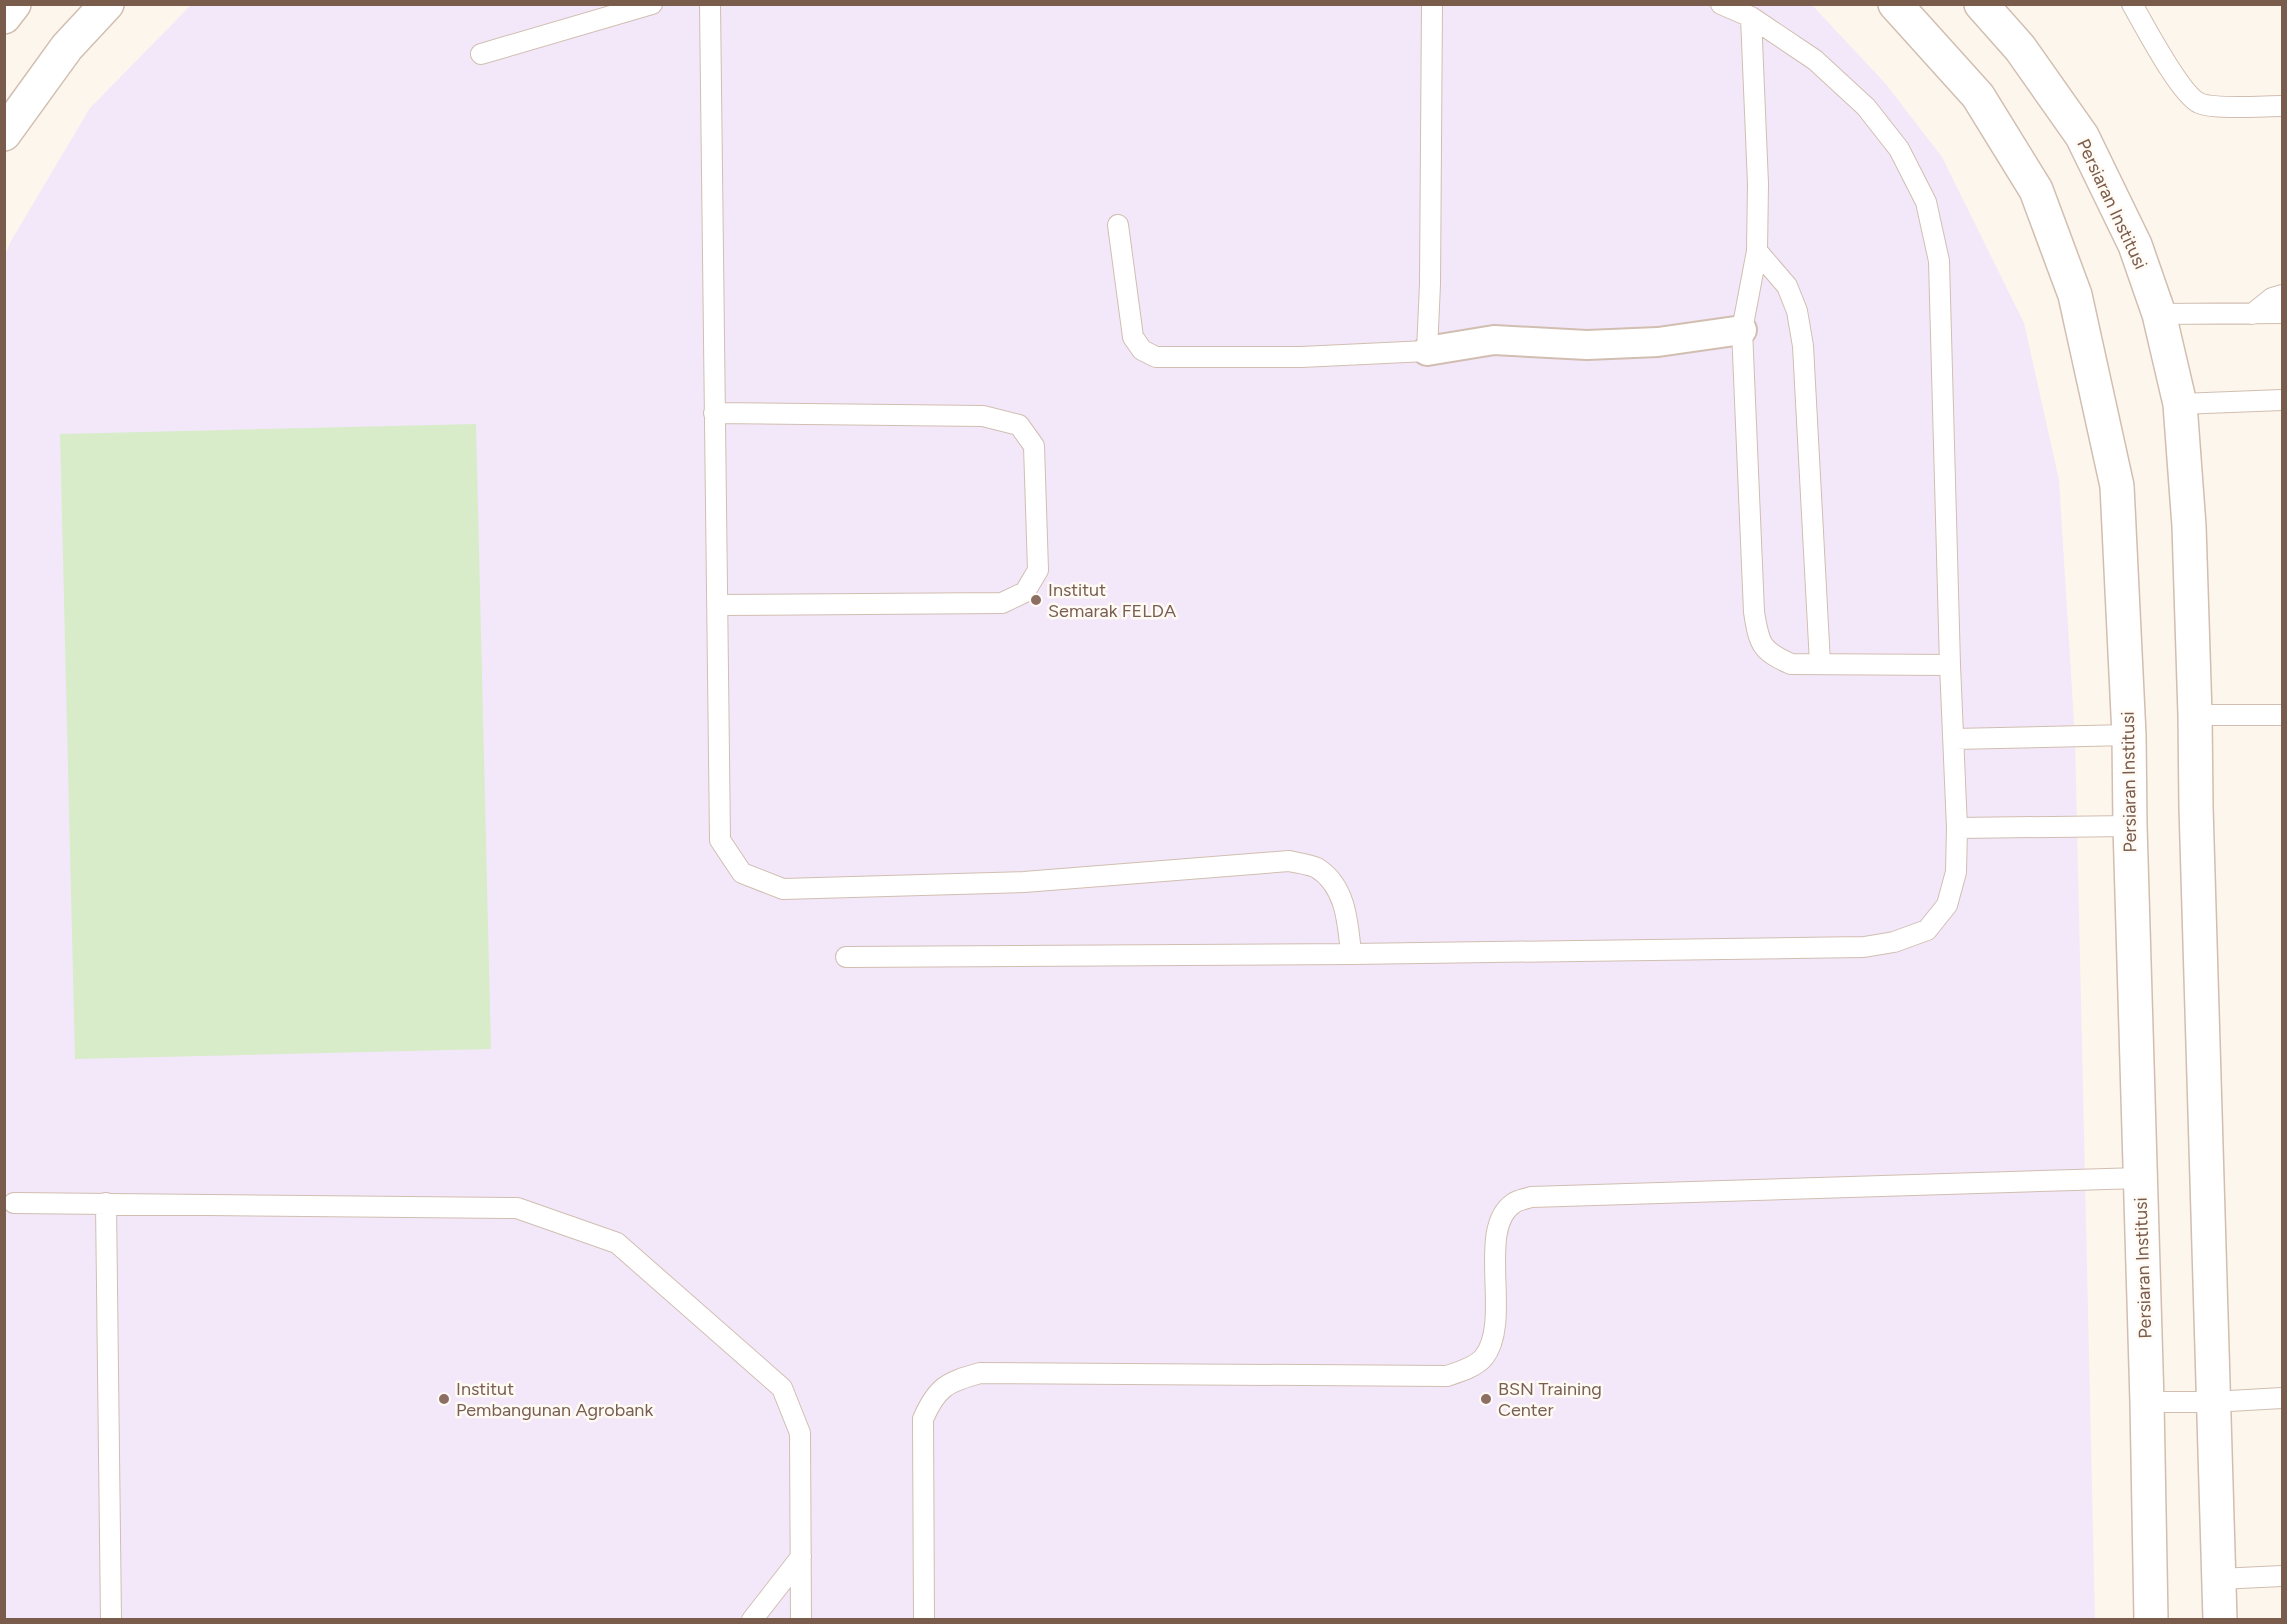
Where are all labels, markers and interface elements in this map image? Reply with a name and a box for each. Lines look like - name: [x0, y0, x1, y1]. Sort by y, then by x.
- street label: Persiaran Institusi: [2072, 135, 2152, 273]
- place label: Institut Semarak FELDA: [1048, 579, 1176, 622]
- marker: Institut Semarak FELDA: [1029, 593, 1043, 607]
- street label: Persiaran Institusi: [2117, 711, 2141, 853]
- street label: Persiaran Institusi: [2130, 1197, 2156, 1339]
- place label: Institut Pembangunan Agrobank: [456, 1378, 653, 1421]
- place label: BSN Training Center: [1498, 1378, 1602, 1421]
- marker: Institut Pembangunan Agrobank: [437, 1392, 451, 1406]
- marker: BSN Training Center: [1479, 1392, 1493, 1406]

